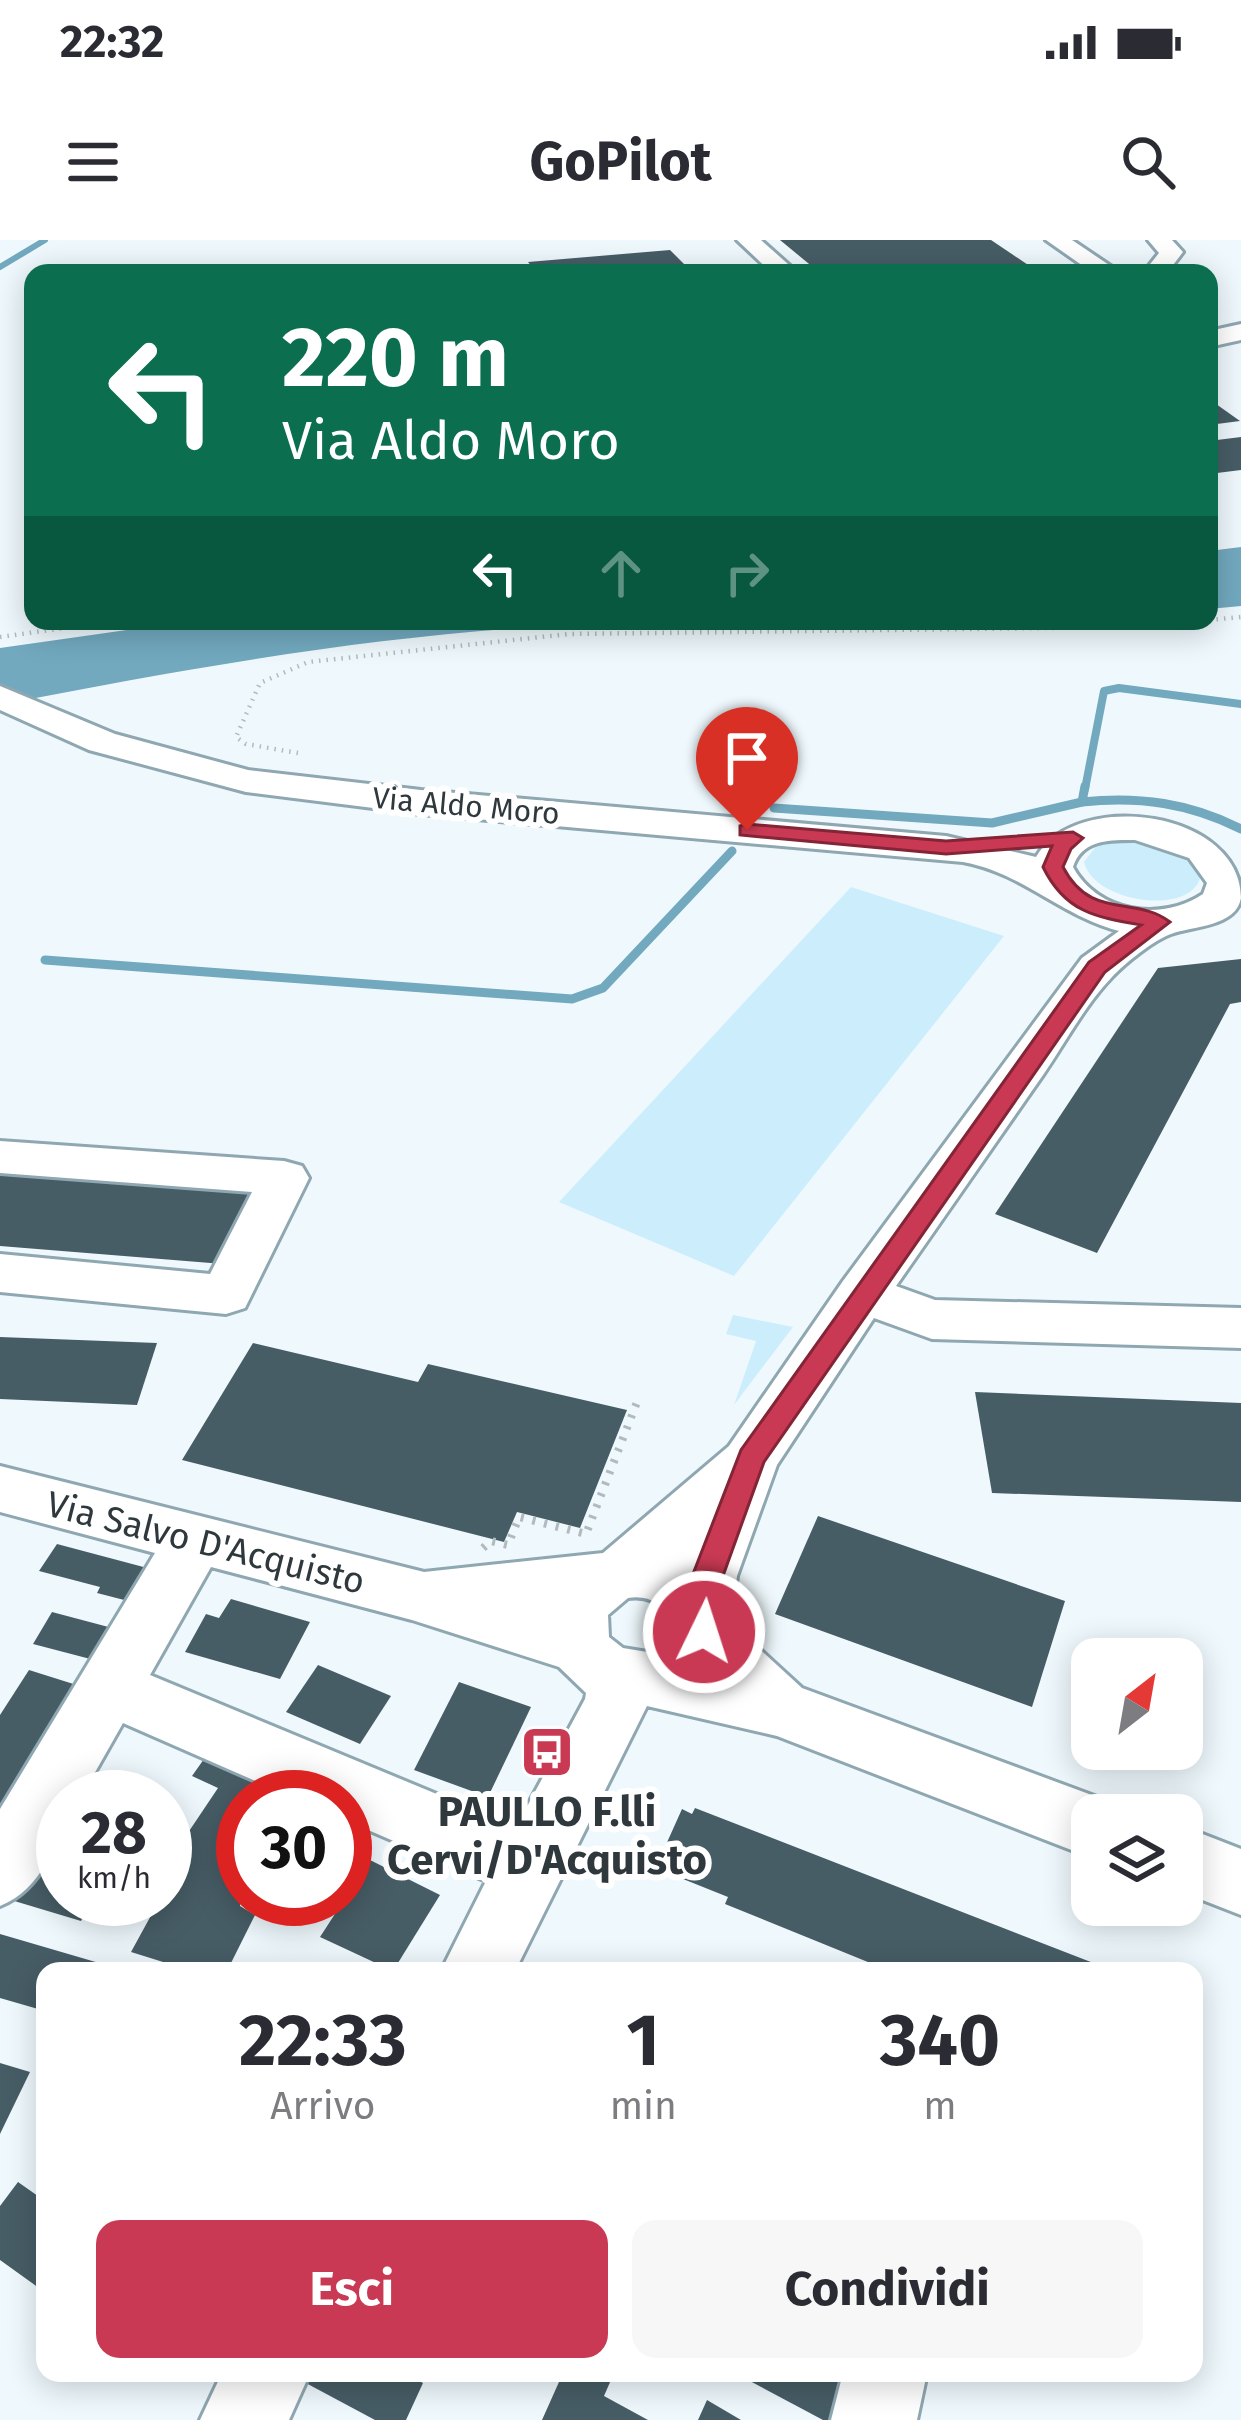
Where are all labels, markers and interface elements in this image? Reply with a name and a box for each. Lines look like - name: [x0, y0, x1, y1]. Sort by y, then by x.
- text: 22:32: [60, 15, 164, 69]
- icon: menu: [60, 129, 126, 195]
- icon: search: [1115, 129, 1181, 195]
- text: GoPilot: [529, 130, 712, 194]
- text: 220 m: [282, 307, 509, 408]
- icon: left: [84, 312, 240, 468]
- text: Via Aldo Moro: [282, 409, 620, 473]
- icon: left: [462, 540, 528, 606]
- icon: ahead: [588, 540, 654, 606]
- icon: right: [714, 540, 780, 606]
- pin: [696, 707, 798, 830]
- icon: arrive: [714, 725, 780, 791]
- street label: Via Aldo Moro: [371, 780, 561, 832]
- street label: Via Salvo D'Acquisto: [42, 1482, 369, 1604]
- position arrow: [641, 1569, 767, 1695]
- north arrow: [1071, 1638, 1203, 1770]
- map controls: [1071, 1638, 1203, 1926]
- bus stop icon: PAULLO F.lli Cervi/D'Acquisto: [519, 1724, 575, 1780]
- speed limit sign: 30: [216, 1770, 372, 1926]
- place label: PAULLO F.lli Cervi/D'Acquisto: [387, 1787, 707, 1885]
- button: layers: [1071, 1794, 1203, 1926]
- text: 28: [81, 1797, 147, 1869]
- text: km/h: [77, 1860, 151, 1896]
- text: 22:33: [239, 1998, 407, 2084]
- text: 1: [627, 1998, 660, 2084]
- text: 340: [880, 1998, 1000, 2084]
- text: Arrivo: [270, 2083, 375, 2129]
- text: min: [610, 2083, 677, 2129]
- text: m: [923, 2083, 957, 2129]
- button: Esci: [96, 2220, 608, 2358]
- button: Condividi: [632, 2220, 1143, 2358]

